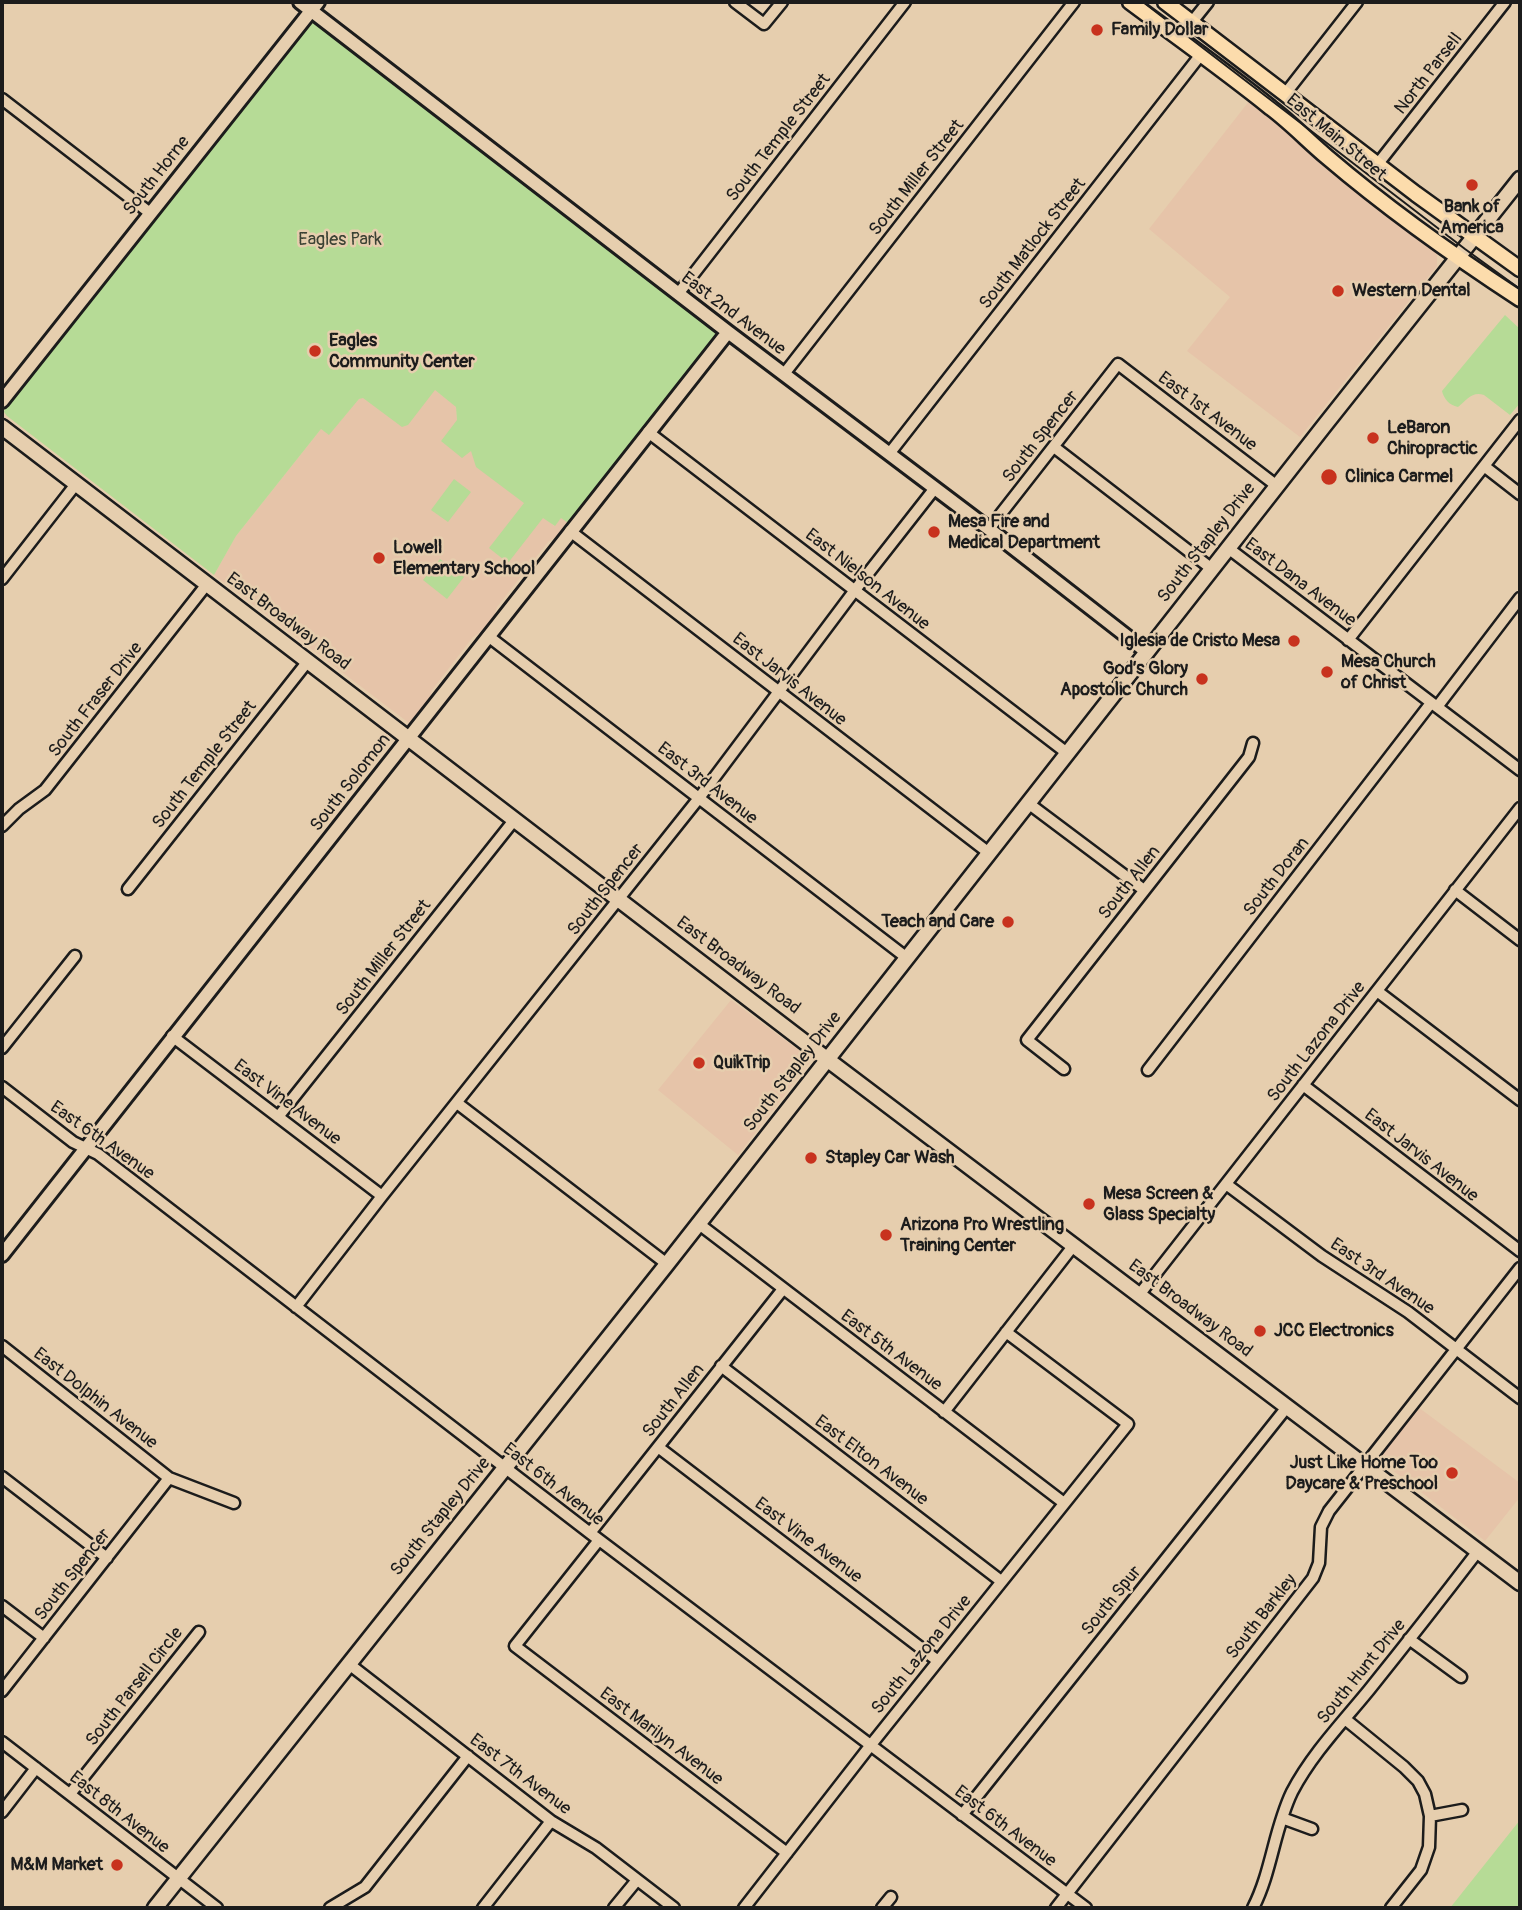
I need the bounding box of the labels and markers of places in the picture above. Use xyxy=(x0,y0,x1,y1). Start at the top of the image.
place label: Family Dollar xyxy=(1111,19,1209,41)
marker: Family Dollar xyxy=(1089,22,1105,38)
marker: Bank of America xyxy=(1464,177,1480,193)
place label: Bank of America xyxy=(1440,196,1504,238)
place label: Western Dental xyxy=(1352,280,1471,302)
marker: Western Dental xyxy=(1330,283,1346,299)
place label: Eagles Community Center xyxy=(329,330,475,372)
marker: Eagles Community Center xyxy=(307,343,323,359)
place label: LeBaron Chiropractic xyxy=(1387,417,1478,460)
marker: LeBaron Chiropractic xyxy=(1365,430,1381,446)
place label: Clinica Carmel xyxy=(1345,466,1453,488)
marker: Clinica Carmel xyxy=(1319,467,1339,487)
place label: Mesa Fire and Medical Department xyxy=(948,511,1100,554)
marker: Mesa Fire and Medical Department xyxy=(926,524,942,540)
place label: Lowell Elementary School xyxy=(393,537,535,580)
marker: Lowell Elementary School xyxy=(371,550,387,566)
place label: Iglesia de Cristo Mesa xyxy=(1120,630,1280,652)
marker: Iglesia de Cristo Mesa xyxy=(1286,633,1302,649)
place label: Mesa Church of Christ xyxy=(1341,651,1436,694)
place label: God’s Glory Apostolic Church xyxy=(1060,658,1188,700)
marker: Mesa Church of Christ xyxy=(1319,664,1335,680)
marker: God’s Glory Apostolic Church xyxy=(1194,671,1210,687)
place label: Teach and Care xyxy=(881,911,994,933)
marker: Teach and Care xyxy=(1000,914,1016,930)
place label: QuikTrip xyxy=(713,1052,771,1074)
marker: QuikTrip xyxy=(691,1055,707,1071)
place label: Stapley Car Wash xyxy=(825,1147,954,1169)
marker: Stapley Car Wash xyxy=(803,1150,819,1166)
place label: Mesa Screen & Glass Specialty xyxy=(1103,1183,1215,1226)
marker: Mesa Screen & Glass Specialty xyxy=(1081,1196,1097,1212)
place label: Arizona Pro Wrestling Training Center xyxy=(900,1214,1064,1256)
marker: Arizona Pro Wrestling Training Center xyxy=(878,1227,894,1243)
place label: JCC Electronics xyxy=(1274,1320,1394,1342)
marker: JCC Electronics xyxy=(1252,1323,1268,1339)
place label: Just Like Home Too Daycare & Preschool xyxy=(1285,1452,1438,1494)
marker: Just Like Home Too Daycare & Preschool xyxy=(1444,1465,1460,1481)
place label: M&M Market xyxy=(11,1854,103,1876)
marker: M&M Market xyxy=(109,1857,125,1873)

